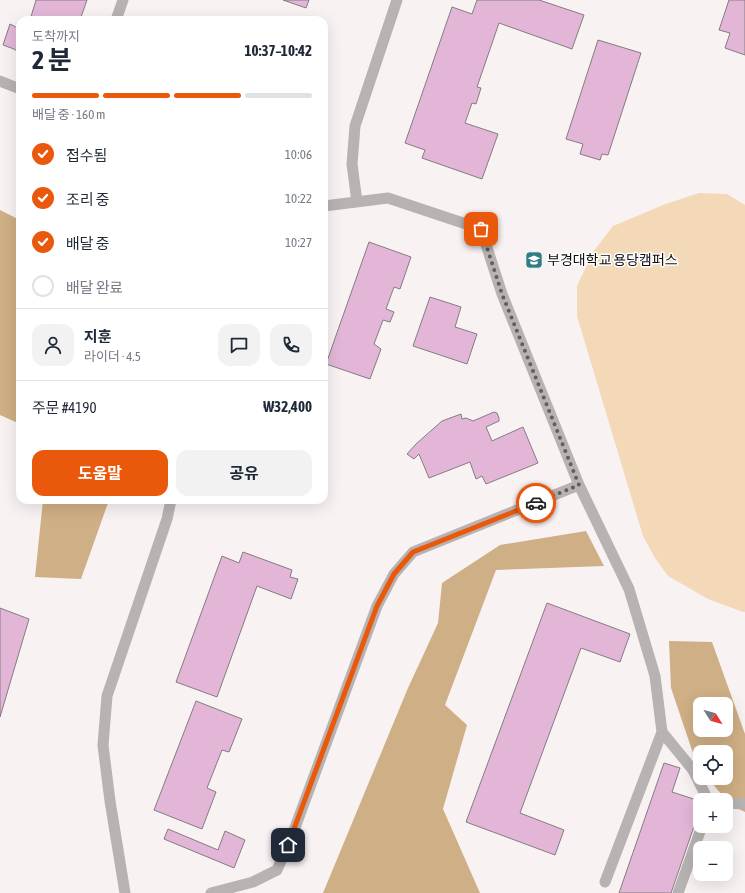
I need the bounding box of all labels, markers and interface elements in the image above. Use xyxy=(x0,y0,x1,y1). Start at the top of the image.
text: 도착까지 xyxy=(32,29,80,44)
text: 10:37–10:42 xyxy=(244,42,312,59)
text: 2 분 xyxy=(32,45,72,75)
text: 배달 중 · 160 m xyxy=(32,107,105,122)
icon: check xyxy=(32,143,54,165)
text: 접수됨 xyxy=(66,147,107,164)
text: 10:06 xyxy=(285,147,312,162)
icon: check xyxy=(32,187,54,209)
text: 조리 중 xyxy=(66,191,109,208)
text: 10:22 xyxy=(285,191,312,206)
pin xyxy=(464,212,498,246)
icon: bag xyxy=(470,218,492,240)
icon: check xyxy=(32,231,54,253)
text: 배달 중 xyxy=(66,235,109,252)
text: 10:27 xyxy=(285,235,312,250)
school or university icon: 부경대학교 용당캠퍼스 xyxy=(524,250,544,270)
place label: 부경대학교 용당캠퍼스 xyxy=(547,252,678,268)
text: 배달 완료 xyxy=(66,279,123,296)
button: person xyxy=(32,324,74,366)
button: chat xyxy=(218,324,260,366)
button: phone xyxy=(270,324,312,366)
text: 지훈 xyxy=(84,328,112,345)
text: 라이더 · 4.5 xyxy=(84,349,141,364)
text: ₩32,400 xyxy=(263,398,312,415)
text: 주문 #4190 xyxy=(32,399,96,416)
button: 도움말 xyxy=(32,450,168,496)
button: 공유 xyxy=(176,450,312,496)
courier xyxy=(516,483,556,523)
icon: car xyxy=(525,492,547,514)
north arrow xyxy=(693,697,733,737)
map controls xyxy=(693,697,733,881)
button: locate xyxy=(693,745,733,785)
button: + xyxy=(693,793,733,833)
pin xyxy=(271,828,305,862)
icon: home xyxy=(277,834,299,856)
button: − xyxy=(693,841,733,881)

